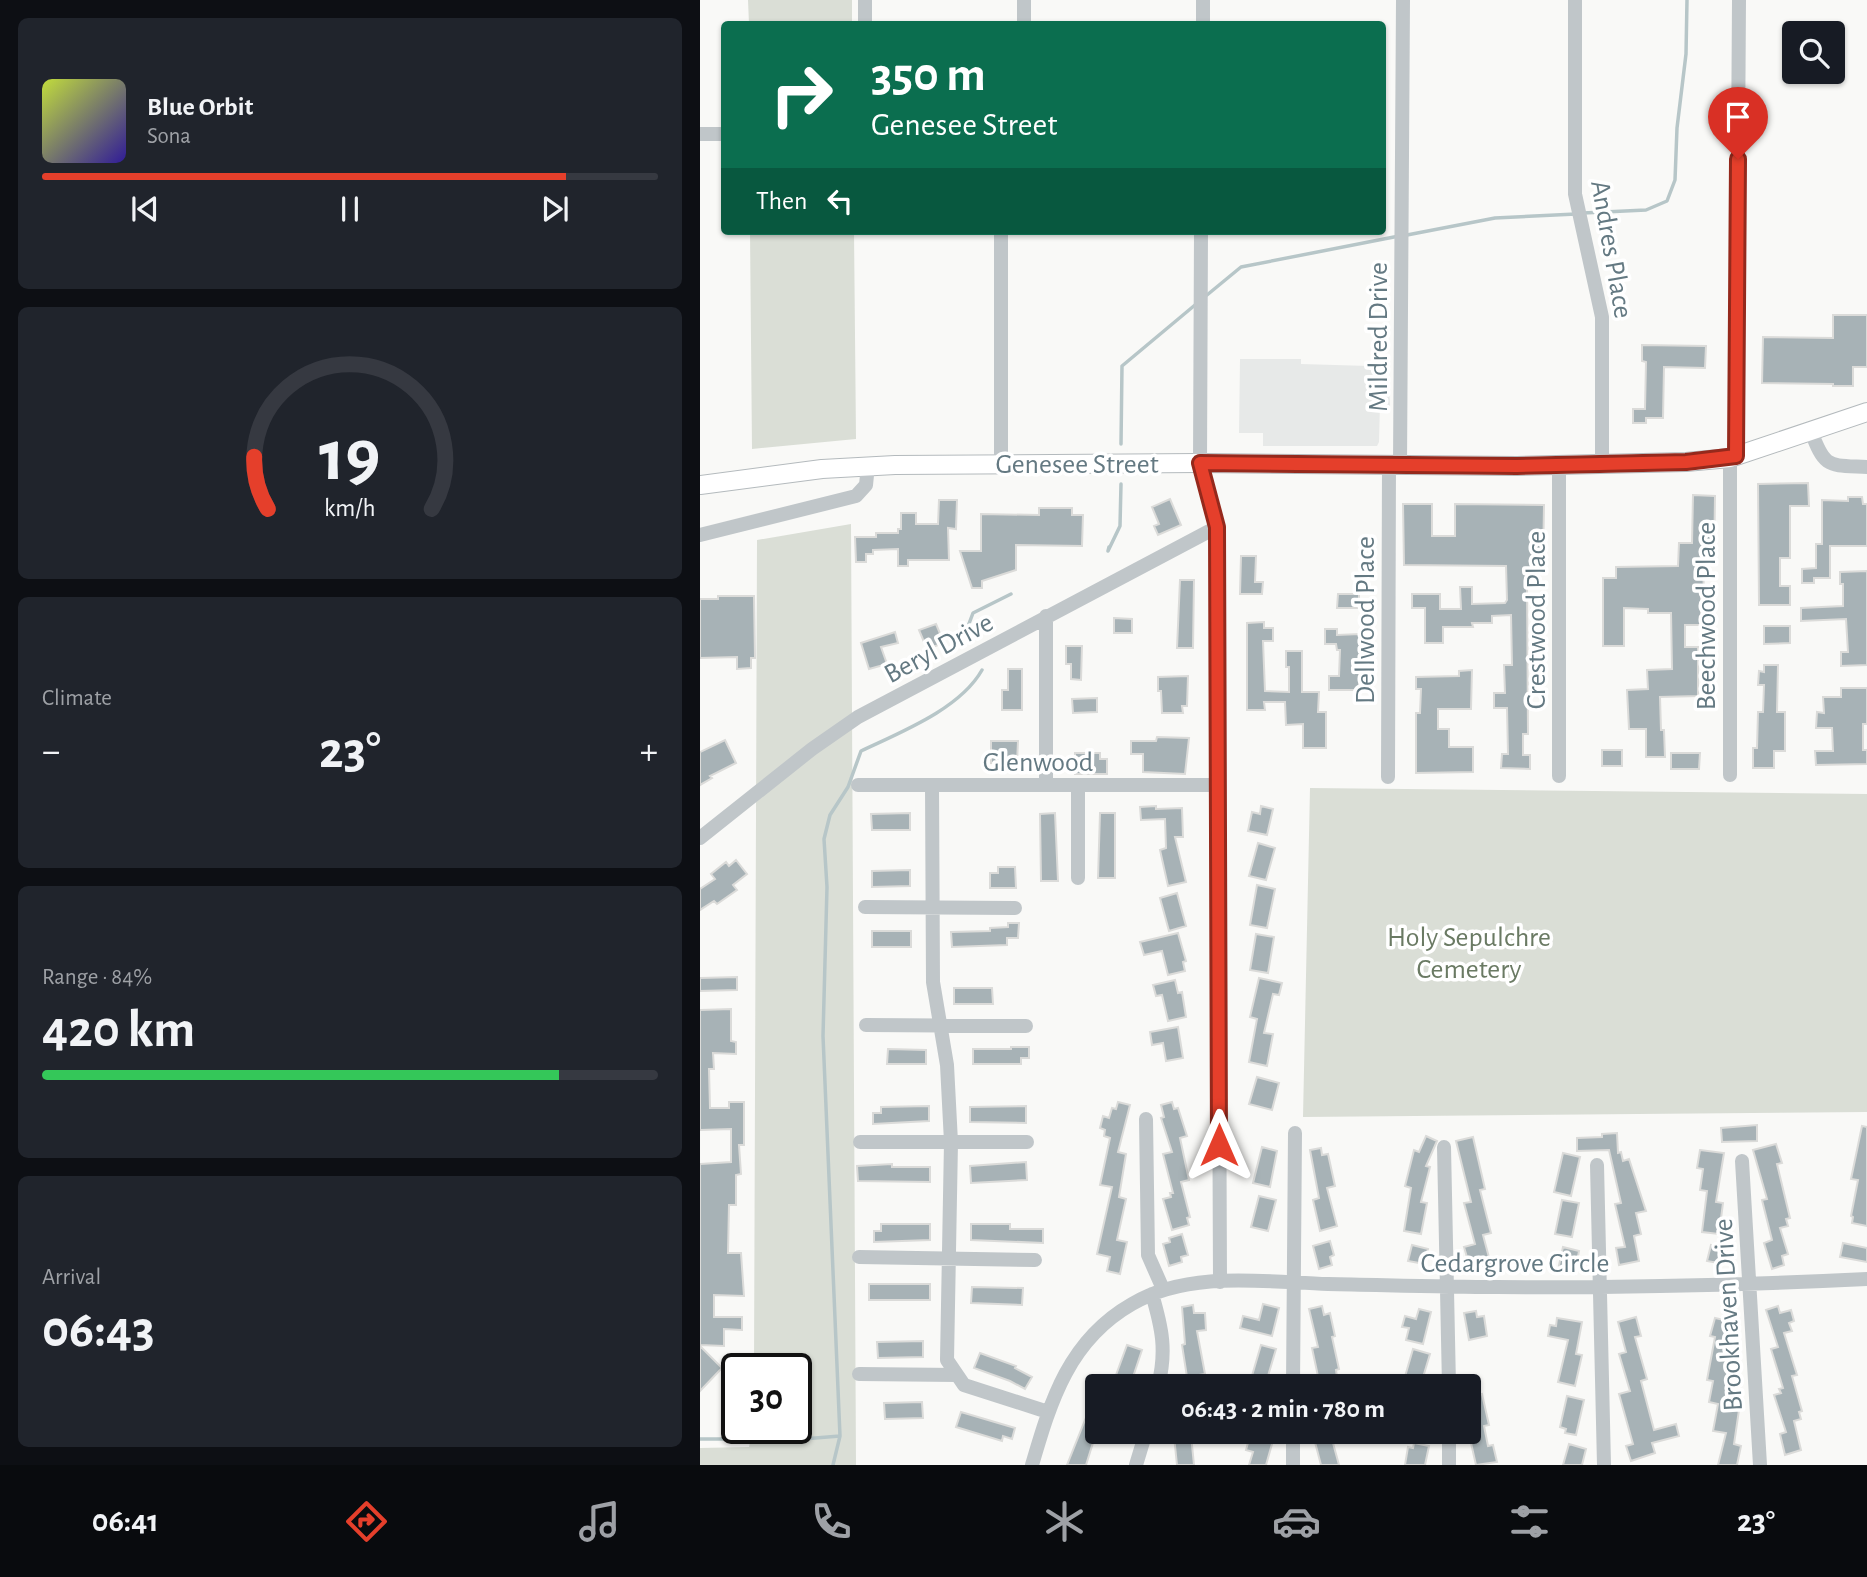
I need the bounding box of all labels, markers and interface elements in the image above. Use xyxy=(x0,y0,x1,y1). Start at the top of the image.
map controls xyxy=(1782,21,1845,84)
button: search xyxy=(1782,21,1845,84)
icon: right xyxy=(756,49,847,140)
text: 350 m xyxy=(871,51,986,100)
pin xyxy=(1708,87,1768,159)
text: Blue Orbit xyxy=(147,94,253,120)
icon: arrive xyxy=(1719,98,1757,136)
text: Genesee Street xyxy=(871,109,1058,141)
text: Sona xyxy=(147,125,191,148)
street label: Andres Place xyxy=(1585,178,1637,321)
icon: left xyxy=(821,182,859,220)
text: Then xyxy=(756,188,807,214)
icon: previous xyxy=(126,190,164,228)
icon: pause xyxy=(331,190,369,228)
icon: next xyxy=(536,190,574,228)
street label: Mildred Drive xyxy=(1365,262,1393,412)
text: 19 xyxy=(319,422,381,495)
street label: Genesee Street xyxy=(995,451,1159,479)
text: km/h xyxy=(324,496,376,521)
street label: Beechwood Place xyxy=(1693,522,1721,710)
street label: Crestwood Place xyxy=(1523,531,1551,709)
street label: Dellwood Place xyxy=(1352,536,1380,704)
street label: Beryl Drive xyxy=(880,609,998,689)
text: Climate xyxy=(42,687,112,710)
text: 23° xyxy=(319,725,381,777)
text: − xyxy=(42,733,60,771)
text: + xyxy=(640,733,658,771)
street label: Glenwood xyxy=(983,749,1093,777)
park label: Holy Sepulchre Cemetery xyxy=(1387,924,1551,984)
text: Range · 84% xyxy=(42,966,152,989)
text: 420 km xyxy=(42,1004,195,1056)
position arrow xyxy=(1182,1108,1256,1182)
street label: Brookhaven Drive xyxy=(1710,1218,1748,1412)
street label: Cedargrove Circle xyxy=(1420,1250,1610,1278)
text: Arrival xyxy=(42,1266,101,1289)
text: 06:43 xyxy=(42,1304,155,1356)
speed limit sign: 30 xyxy=(721,1353,812,1444)
text: 06:43 · 2 min · 780 m xyxy=(1181,1396,1385,1422)
icon: directions xyxy=(342,1497,391,1546)
icon: music xyxy=(575,1497,624,1546)
icon: phone xyxy=(807,1497,856,1546)
icon: climate xyxy=(1040,1497,1089,1546)
icon: car xyxy=(1272,1497,1321,1546)
icon: filters xyxy=(1505,1497,1554,1546)
text: 06:41 xyxy=(92,1505,159,1537)
text: 23° xyxy=(1737,1505,1775,1537)

